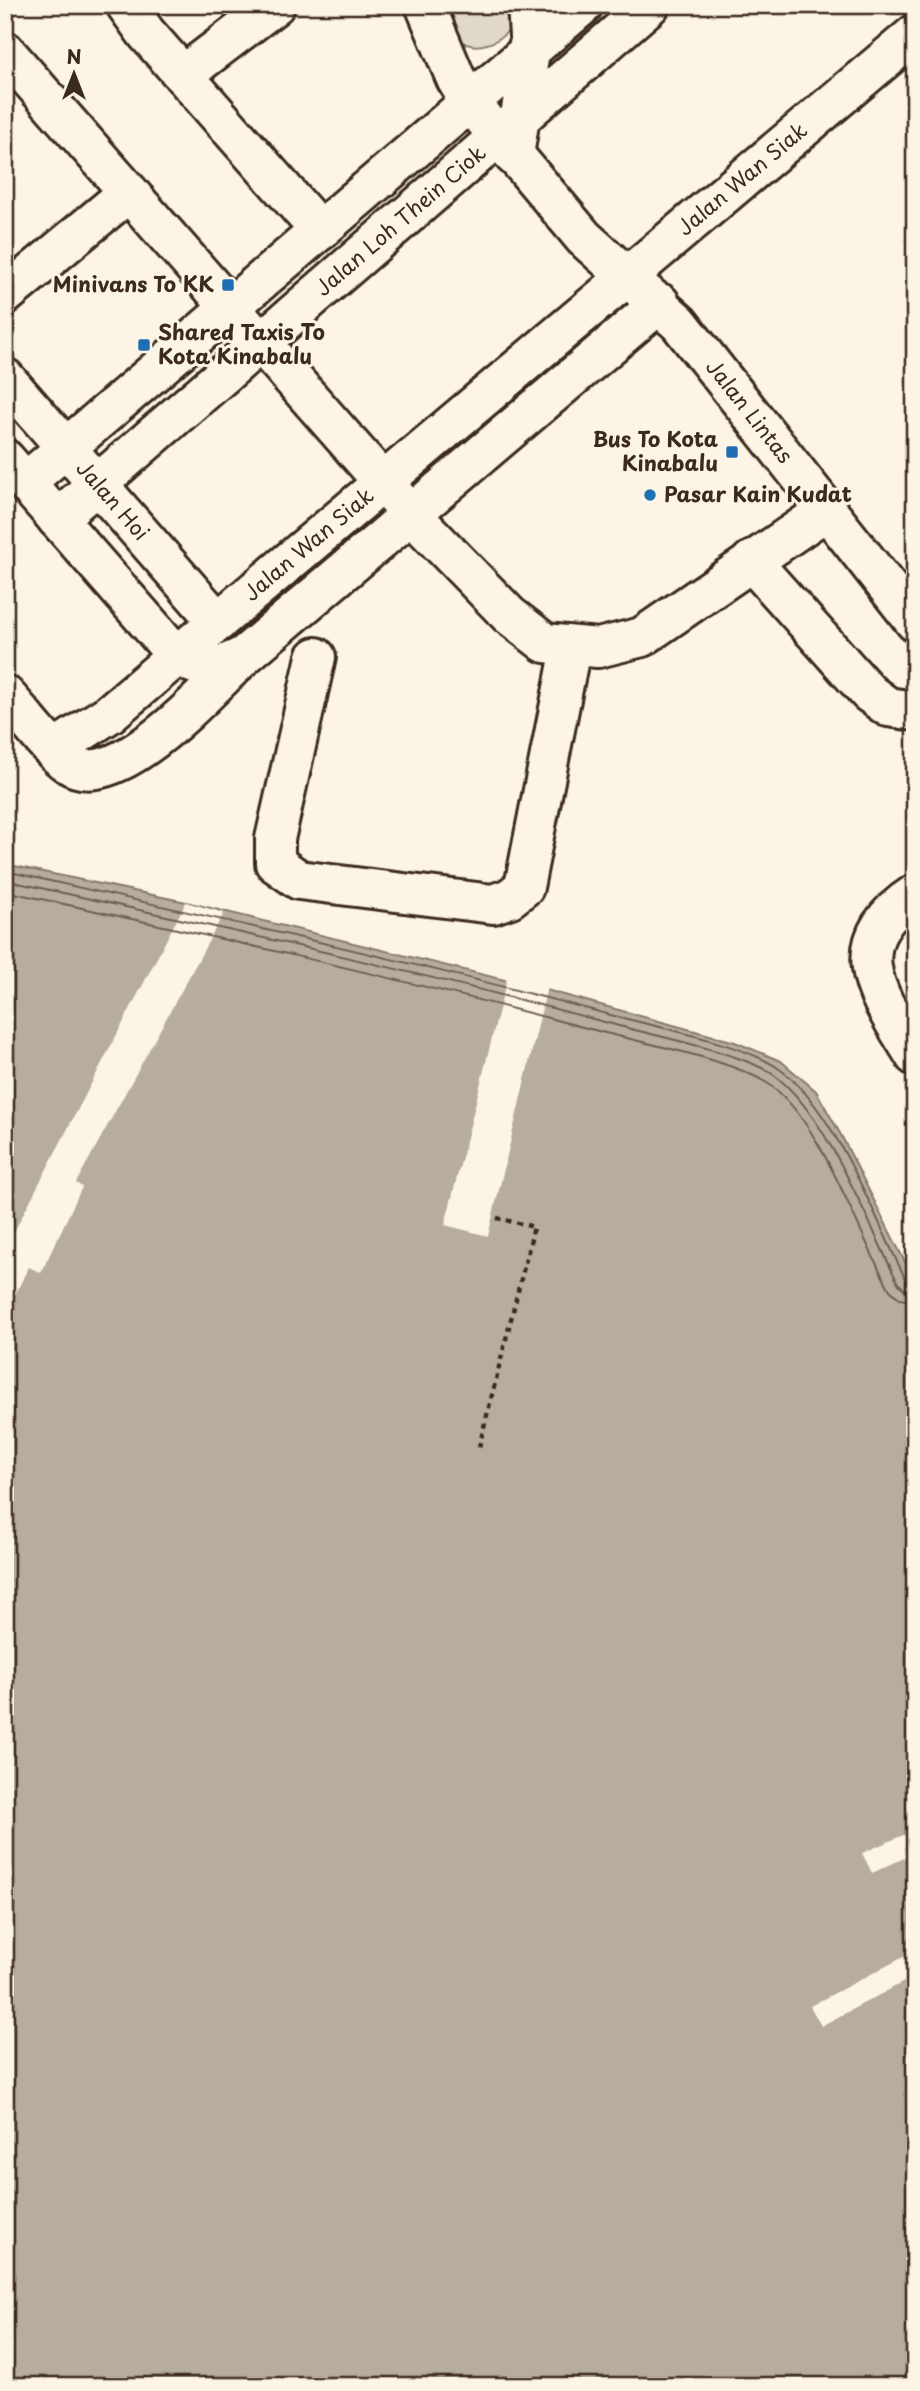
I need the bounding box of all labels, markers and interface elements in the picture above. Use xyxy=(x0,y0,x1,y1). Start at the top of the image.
north arrow xyxy=(38,38,108,108)
text: N xyxy=(66,42,82,70)
street label: Jalan Wan Siak xyxy=(669,113,813,242)
street label: Jalan Loh Thein Ciok xyxy=(307,136,492,303)
place label: Minivans To KK xyxy=(53,267,214,299)
marker: Minivans To KK xyxy=(220,277,236,293)
place label: Shared Taxis To Kota Kinabalu xyxy=(158,315,325,371)
marker: Shared Taxis To Kota Kinabalu xyxy=(136,337,152,353)
street label: Jalan Lintas xyxy=(699,352,802,469)
place label: Bus To Kota Kinabalu xyxy=(592,422,718,478)
marker: Bus To Kota Kinabalu xyxy=(724,444,740,460)
street label: Jalan Hoi xyxy=(70,452,158,547)
place label: Pasar Kain Kudat xyxy=(664,477,852,509)
street label: Jalan Wan Siak xyxy=(236,479,380,607)
marker: Pasar Kain Kudat xyxy=(642,487,658,503)

